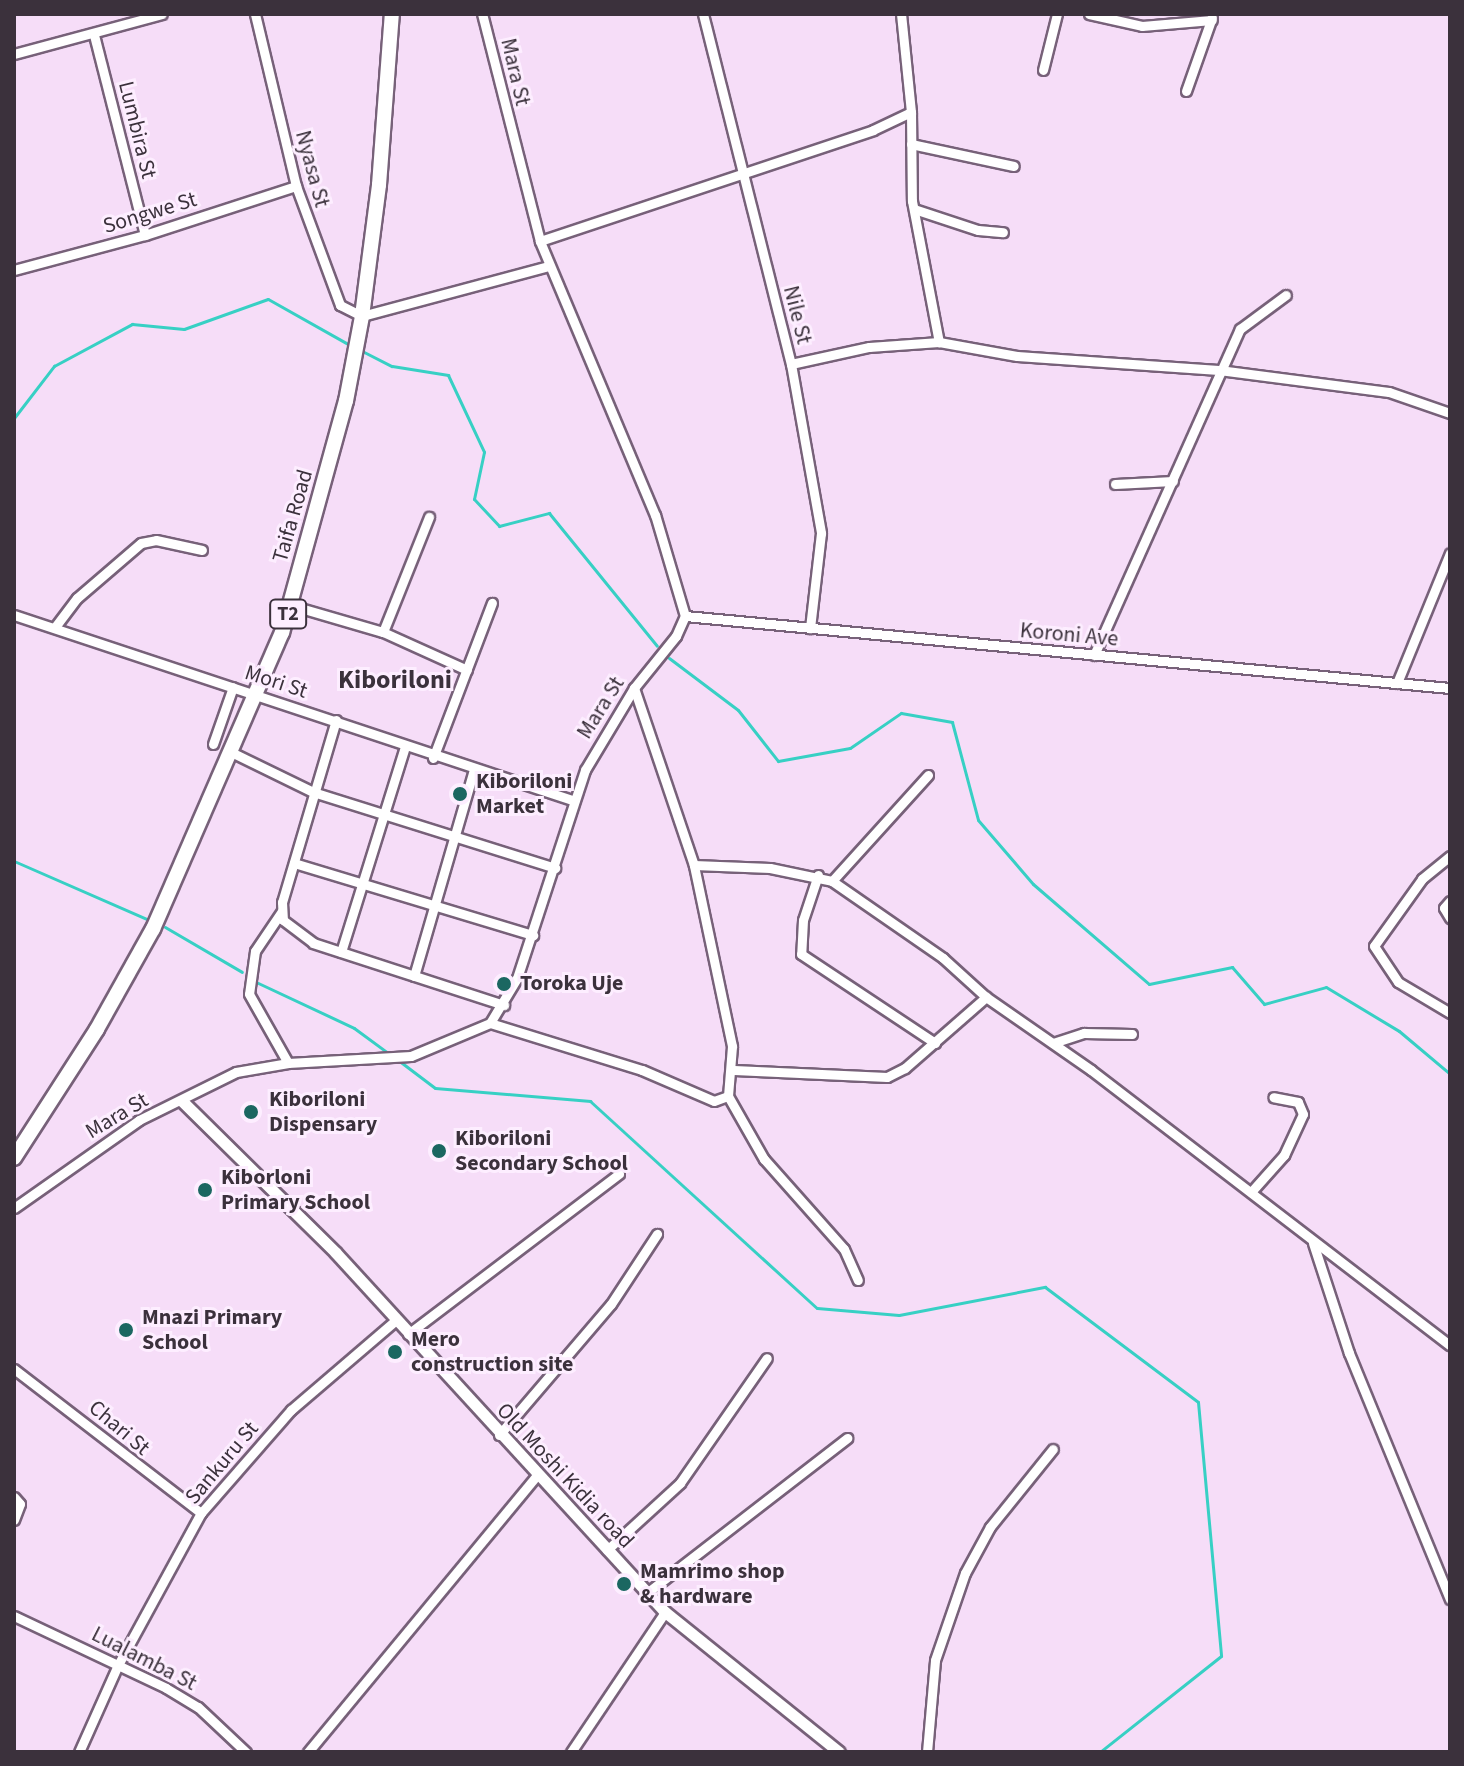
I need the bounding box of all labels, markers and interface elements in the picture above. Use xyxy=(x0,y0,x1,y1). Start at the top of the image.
street label: Mara St xyxy=(494,36,536,108)
street label: Lumbira St xyxy=(112,79,162,181)
street label: Nyasa St xyxy=(289,128,335,210)
street label: Songwe St xyxy=(100,186,200,240)
street label: Nile St xyxy=(777,283,817,347)
street label: Taifa Road xyxy=(267,467,319,565)
road number: T2 xyxy=(268,598,308,630)
street label: Koroni Ave xyxy=(1019,618,1119,652)
street label: Mori St xyxy=(241,660,311,704)
district label: Kiboriloni xyxy=(338,664,452,696)
street label: Mara St xyxy=(572,672,630,744)
place label: Kiboriloni Market xyxy=(476,768,572,820)
marker: Kiboriloni Market xyxy=(451,785,469,803)
place label: Toroka Uje xyxy=(520,971,623,997)
marker: Toroka Uje xyxy=(495,975,513,993)
place label: Kiboriloni Dispensary xyxy=(269,1086,377,1138)
street label: Mara St xyxy=(81,1087,153,1145)
marker: Kiboriloni Dispensary xyxy=(240,1101,262,1123)
place label: Kiboriloni Secondary School xyxy=(455,1125,628,1176)
marker: Kiboriloni Secondary School xyxy=(430,1142,448,1160)
place label: Kiborloni Primary School xyxy=(221,1164,370,1216)
marker: Kiborloni Primary School xyxy=(196,1181,214,1199)
place label: Mnazi Primary School xyxy=(142,1304,282,1356)
marker: Mnazi Primary School xyxy=(117,1321,135,1339)
place label: Mero construction site xyxy=(411,1326,573,1378)
marker: Mero construction site xyxy=(386,1343,404,1361)
street label: Chari St xyxy=(83,1395,155,1461)
street label: Old Moshi Kidia road xyxy=(491,1398,639,1554)
street label: Sankuru St xyxy=(180,1416,264,1510)
place label: Mamrimo shop & hardware xyxy=(640,1558,785,1610)
marker: Mamrimo shop & hardware xyxy=(615,1575,633,1593)
street label: Lualamba St xyxy=(87,1621,201,1697)

